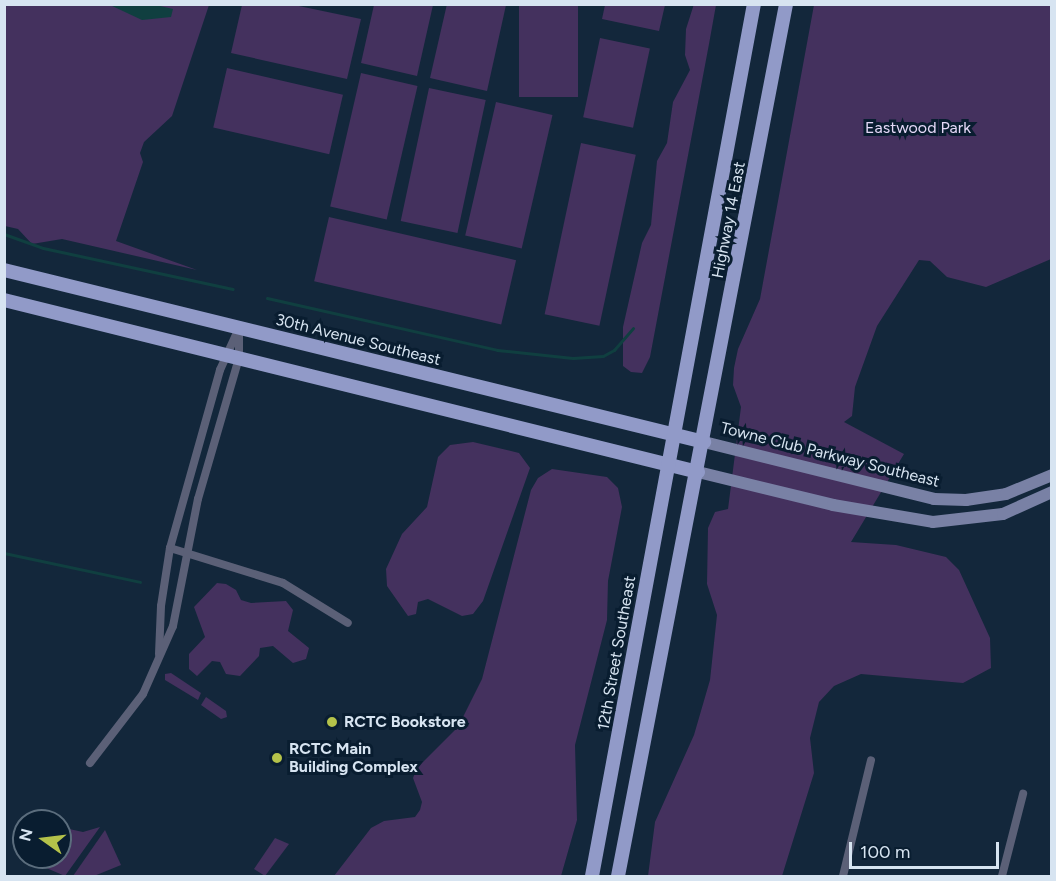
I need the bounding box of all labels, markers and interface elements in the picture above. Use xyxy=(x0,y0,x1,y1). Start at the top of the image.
park label: Eastwood Park xyxy=(865,118,971,138)
street label: Highway 14 East xyxy=(708,160,750,280)
street label: 30th Avenue Southeast xyxy=(274,310,442,370)
street label: Towne Club Parkway Southeast xyxy=(719,418,941,492)
street label: 12th Street Southeast xyxy=(594,574,640,732)
place label: RCTC Bookstore xyxy=(344,712,466,732)
marker: RCTC Bookstore xyxy=(325,715,339,729)
place label: RCTC Main Building Complex xyxy=(289,739,418,777)
marker: RCTC Main Building Complex xyxy=(270,751,284,765)
north arrow xyxy=(12,809,72,869)
text: N xyxy=(15,827,37,843)
scale bar xyxy=(852,830,1002,868)
text: 100 m xyxy=(860,841,910,863)

